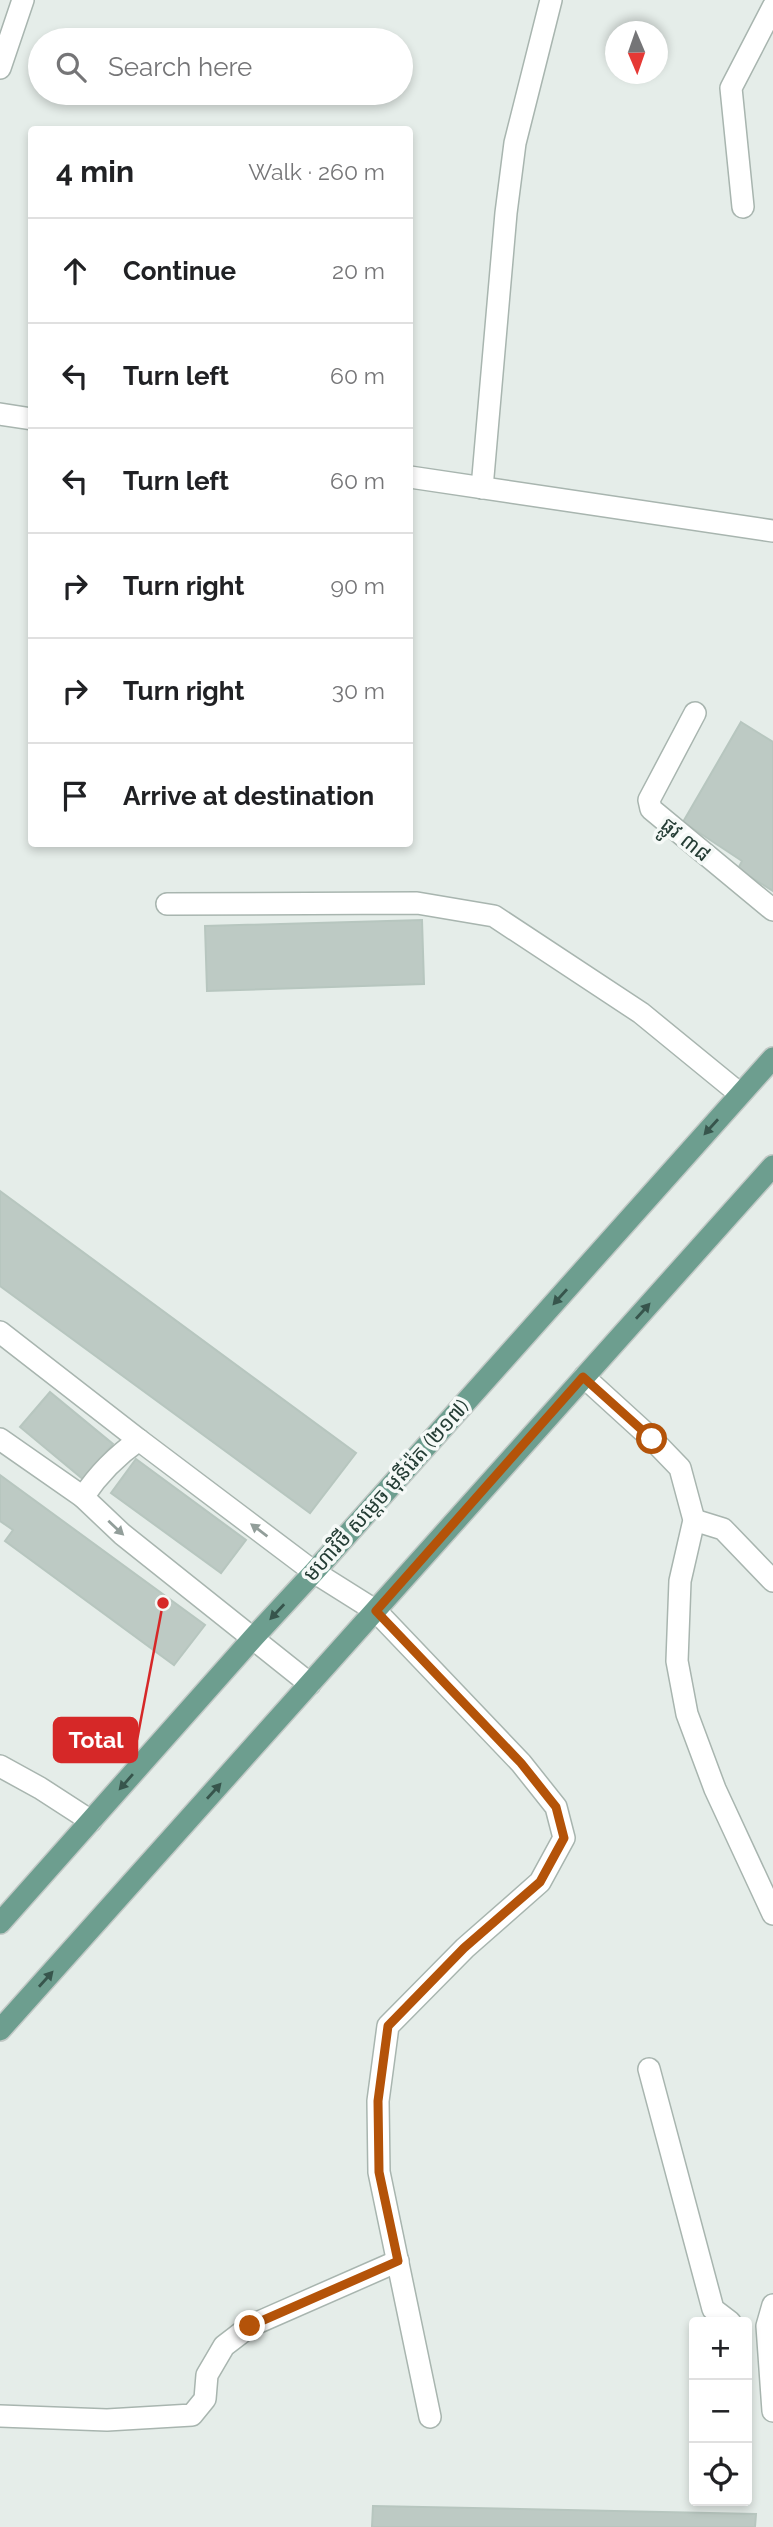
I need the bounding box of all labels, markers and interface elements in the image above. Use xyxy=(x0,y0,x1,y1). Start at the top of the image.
north arrow xyxy=(605,21,668,84)
search box xyxy=(28,28,413,105)
icon: search xyxy=(52,48,90,86)
text: Search here xyxy=(108,52,252,82)
text: 4 min xyxy=(56,154,134,189)
text: Walk · 260 m xyxy=(248,158,385,185)
icon: ahead xyxy=(56,252,94,290)
text: Continue xyxy=(123,256,236,286)
text: 20 m xyxy=(332,257,385,284)
icon: left xyxy=(56,357,94,395)
text: Turn left xyxy=(123,361,229,391)
text: 60 m xyxy=(330,362,385,389)
icon: left xyxy=(56,462,94,500)
text: Turn left xyxy=(123,466,229,496)
text: 60 m xyxy=(330,467,385,494)
icon: right xyxy=(56,567,94,605)
text: Turn right xyxy=(123,571,244,601)
text: 90 m xyxy=(330,572,385,599)
icon: right xyxy=(56,672,94,710)
text: Turn right xyxy=(123,676,244,706)
text: 30 m xyxy=(332,677,385,704)
icon: arrive xyxy=(56,777,94,815)
text: Arrive at destination xyxy=(123,781,374,811)
street label: ផ្លូវ ៣៨ xyxy=(651,811,716,872)
one-way arrow xyxy=(703,1118,719,1136)
one-way arrow xyxy=(553,1288,568,1305)
one-way arrow xyxy=(635,1302,651,1320)
street label: មហាវិថី សម្តេច មុនីរ៉េត (២១៧) xyxy=(298,1394,475,1587)
route start xyxy=(636,1423,667,1454)
one-way arrow xyxy=(107,1520,124,1536)
one-way arrow xyxy=(250,1524,268,1538)
one-way arrow xyxy=(269,1603,285,1620)
callout: Total xyxy=(54,1718,137,1762)
text: Total xyxy=(68,1726,124,1753)
one-way arrow xyxy=(118,1773,134,1791)
one-way arrow xyxy=(205,1783,221,1800)
one-way arrow xyxy=(37,1971,53,1988)
route end xyxy=(234,2310,265,2341)
map controls xyxy=(689,2317,752,2506)
button: + xyxy=(689,2317,752,2380)
button: − xyxy=(689,2380,752,2443)
button: locate xyxy=(689,2443,752,2506)

